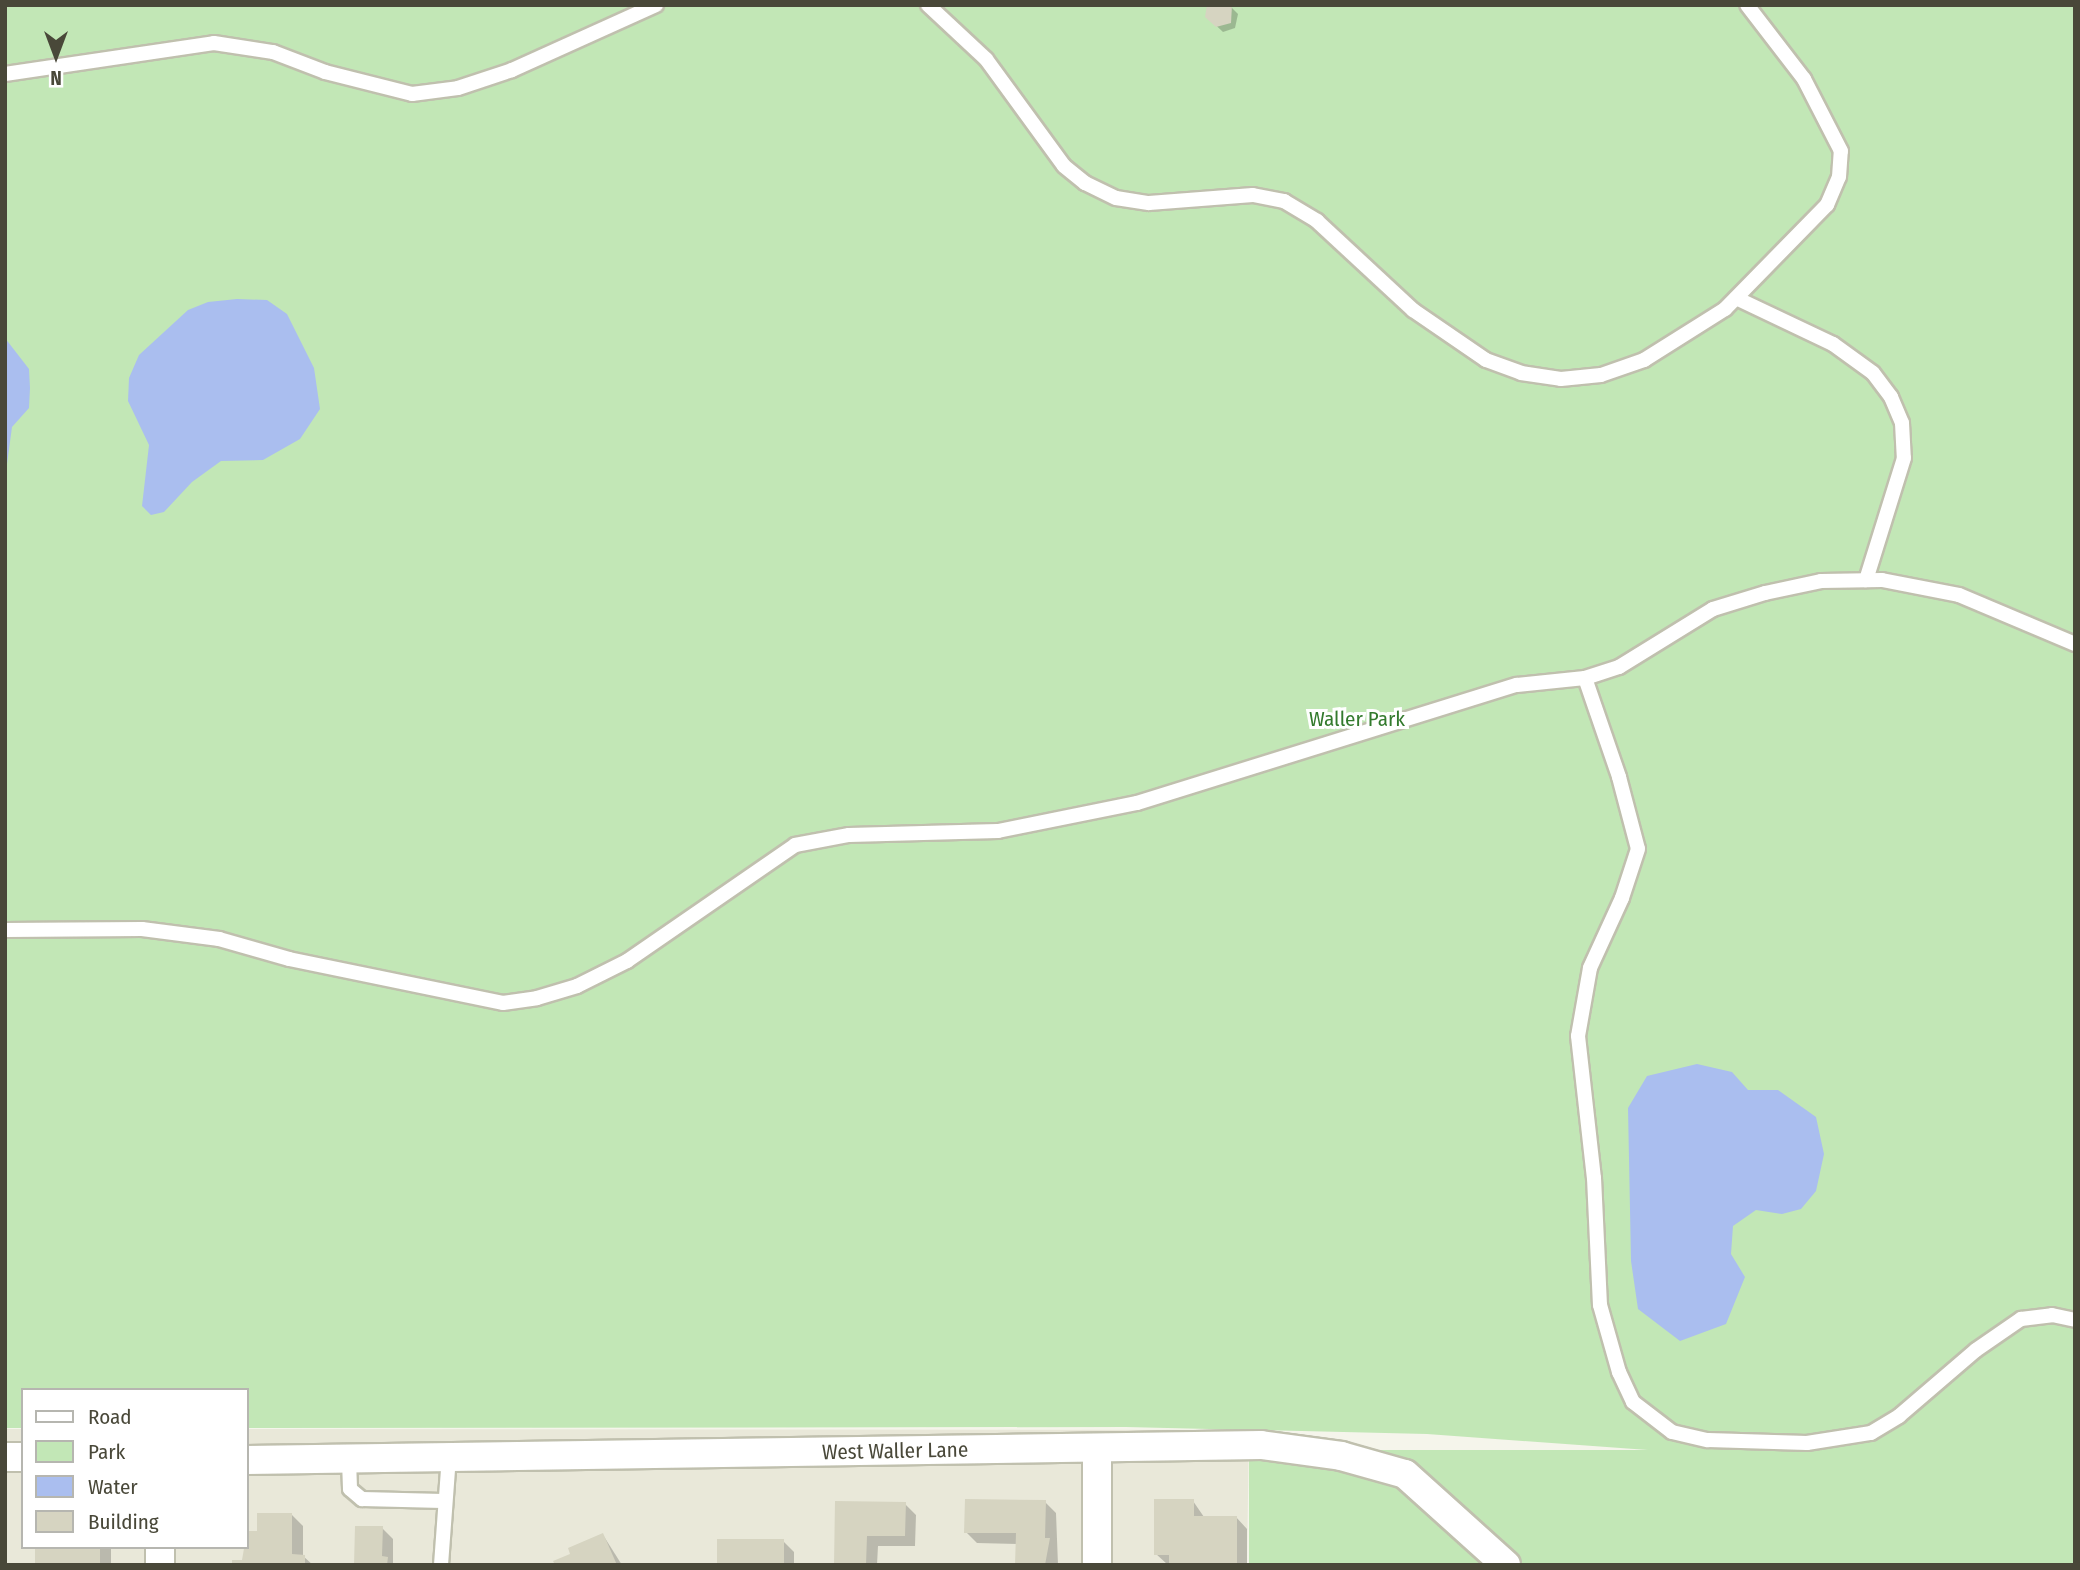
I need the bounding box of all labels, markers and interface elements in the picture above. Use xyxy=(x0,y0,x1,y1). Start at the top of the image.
north arrow xyxy=(21,21,91,91)
text: N xyxy=(50,66,62,89)
park label: Waller Park xyxy=(1309,706,1405,732)
legend xyxy=(21,1388,248,1549)
text: Road xyxy=(88,1404,132,1430)
street label: West Waller Lane xyxy=(822,1437,968,1465)
text: Park xyxy=(88,1439,125,1465)
text: Water xyxy=(88,1474,138,1500)
text: Building xyxy=(88,1509,159,1535)

